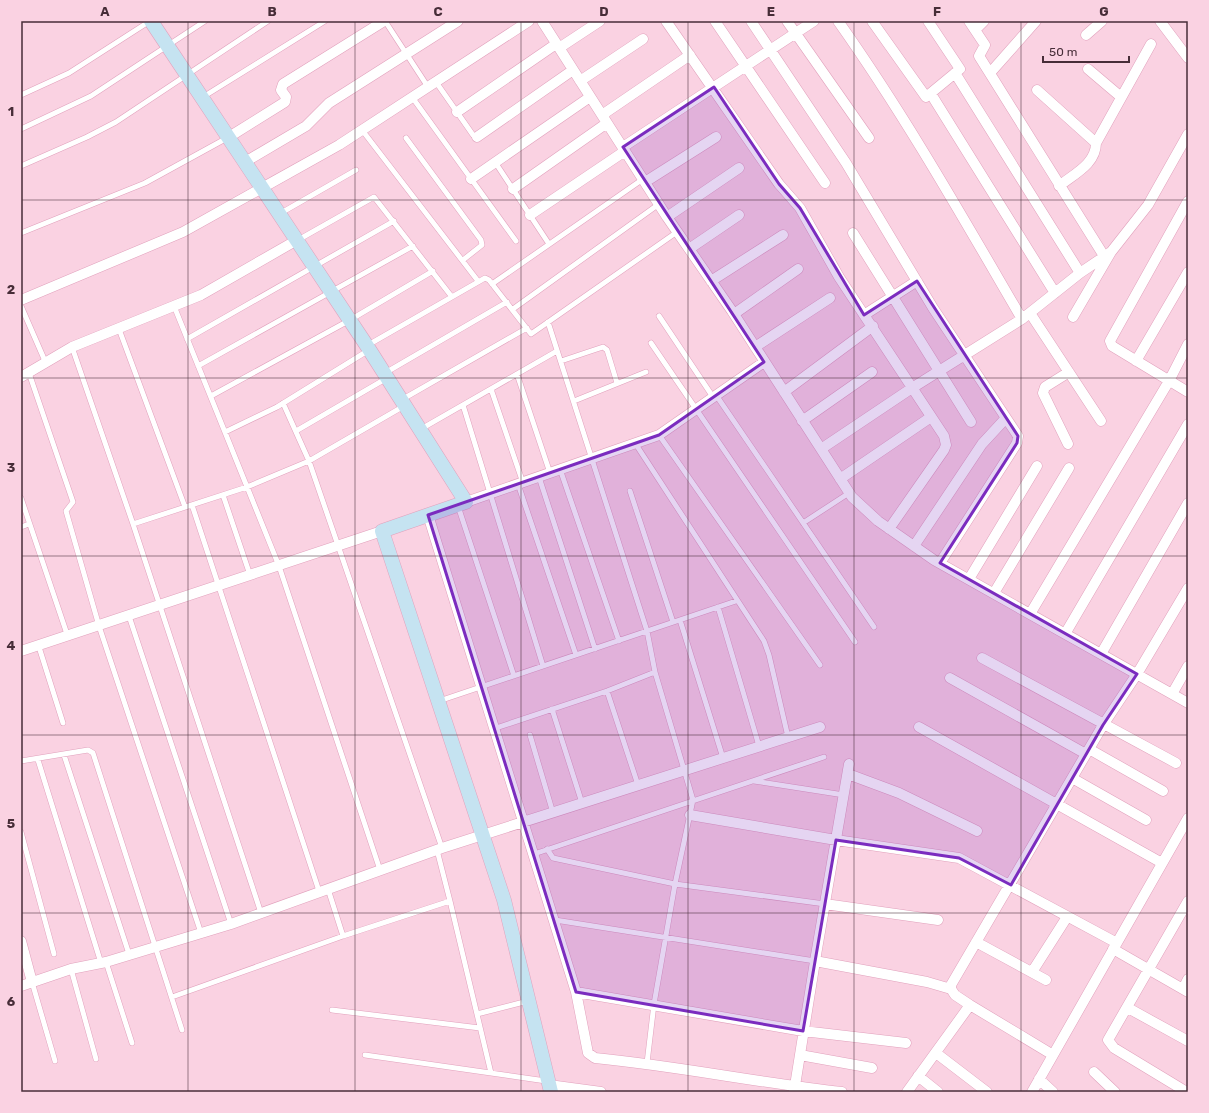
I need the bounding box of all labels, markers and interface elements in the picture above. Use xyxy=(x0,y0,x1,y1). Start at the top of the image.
text: A xyxy=(100,4,110,19)
text: B xyxy=(267,4,277,19)
text: C xyxy=(433,4,443,19)
text: D xyxy=(599,4,609,19)
text: E xyxy=(767,4,775,19)
text: F xyxy=(933,4,941,19)
text: G xyxy=(1099,4,1109,19)
scale bar xyxy=(1043,38,1129,64)
text: 50 m xyxy=(1049,45,1077,59)
text: 1 xyxy=(8,104,14,119)
text: 2 xyxy=(7,282,15,297)
text: 3 xyxy=(7,460,16,475)
text: 4 xyxy=(7,638,16,653)
text: 5 xyxy=(7,816,15,831)
text: 6 xyxy=(7,994,16,1009)

